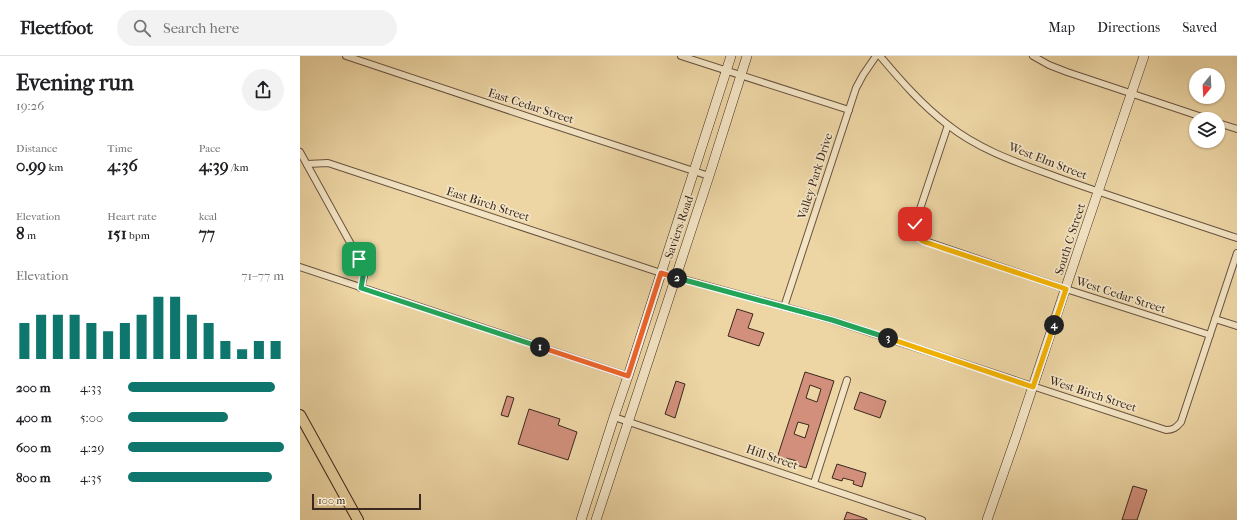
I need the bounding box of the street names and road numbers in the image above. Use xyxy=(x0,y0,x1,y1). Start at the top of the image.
street label: East Cedar Street xyxy=(486,85,576,127)
street label: Valley Park Drive xyxy=(794,131,836,222)
street label: West Elm Street xyxy=(1006,139,1090,183)
street label: East Birch Street xyxy=(445,184,532,224)
street label: Saviers Road xyxy=(662,193,696,260)
street label: South C Street xyxy=(1052,201,1088,277)
street label: West Cedar Street xyxy=(1073,274,1168,316)
street label: West Birch Street xyxy=(1047,373,1139,415)
street label: Hill Street xyxy=(744,442,800,473)

